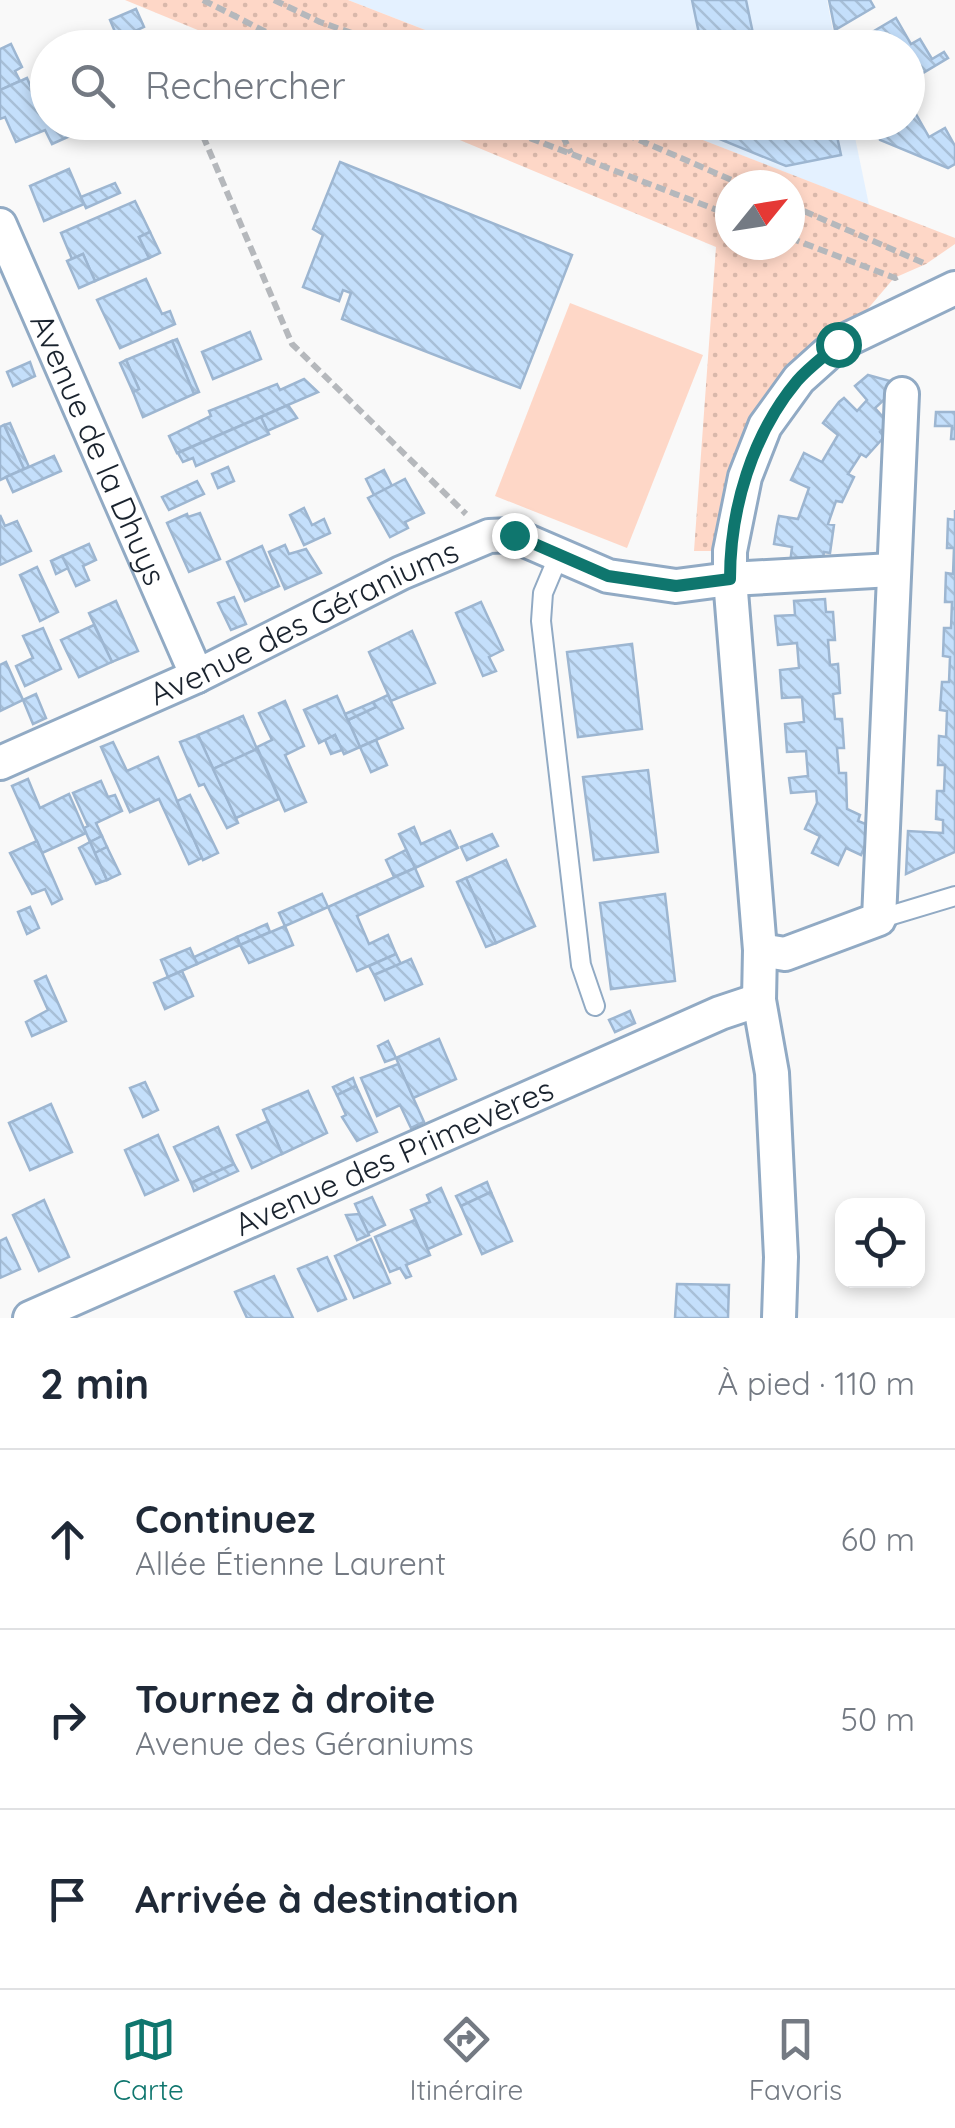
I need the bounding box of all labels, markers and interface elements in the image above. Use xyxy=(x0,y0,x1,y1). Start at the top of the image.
search box xyxy=(30,30,925,140)
icon: search xyxy=(65,58,120,113)
text: Rechercher xyxy=(145,61,346,109)
north arrow xyxy=(715,170,805,260)
street label: Avenue de la Dhuys xyxy=(22,307,176,591)
route start xyxy=(816,322,862,368)
route end xyxy=(492,513,538,559)
street label: Avenue des Géraniums xyxy=(143,530,464,714)
street label: Avenue des Primevères xyxy=(228,1068,559,1244)
map controls xyxy=(835,1198,925,1288)
button: locate xyxy=(835,1198,925,1288)
text: 2 min xyxy=(40,1357,149,1410)
text: À pied · 110 m xyxy=(717,1363,915,1403)
text: Continuez xyxy=(135,1495,315,1543)
icon: ahead xyxy=(40,1512,95,1567)
text: 60 m xyxy=(841,1519,915,1559)
text: Allée Étienne Laurent xyxy=(135,1543,446,1583)
text: Tournez à droite xyxy=(135,1675,435,1723)
icon: right xyxy=(40,1692,95,1747)
text: 50 m xyxy=(841,1699,915,1739)
text: Avenue des Géraniums xyxy=(135,1723,474,1763)
icon: arrive xyxy=(40,1872,95,1927)
text: Arrivée à destination xyxy=(135,1875,519,1923)
tab: Carte xyxy=(113,2012,184,2107)
tab: Itinéraire xyxy=(409,2012,523,2107)
tab: Favoris xyxy=(749,2012,842,2107)

